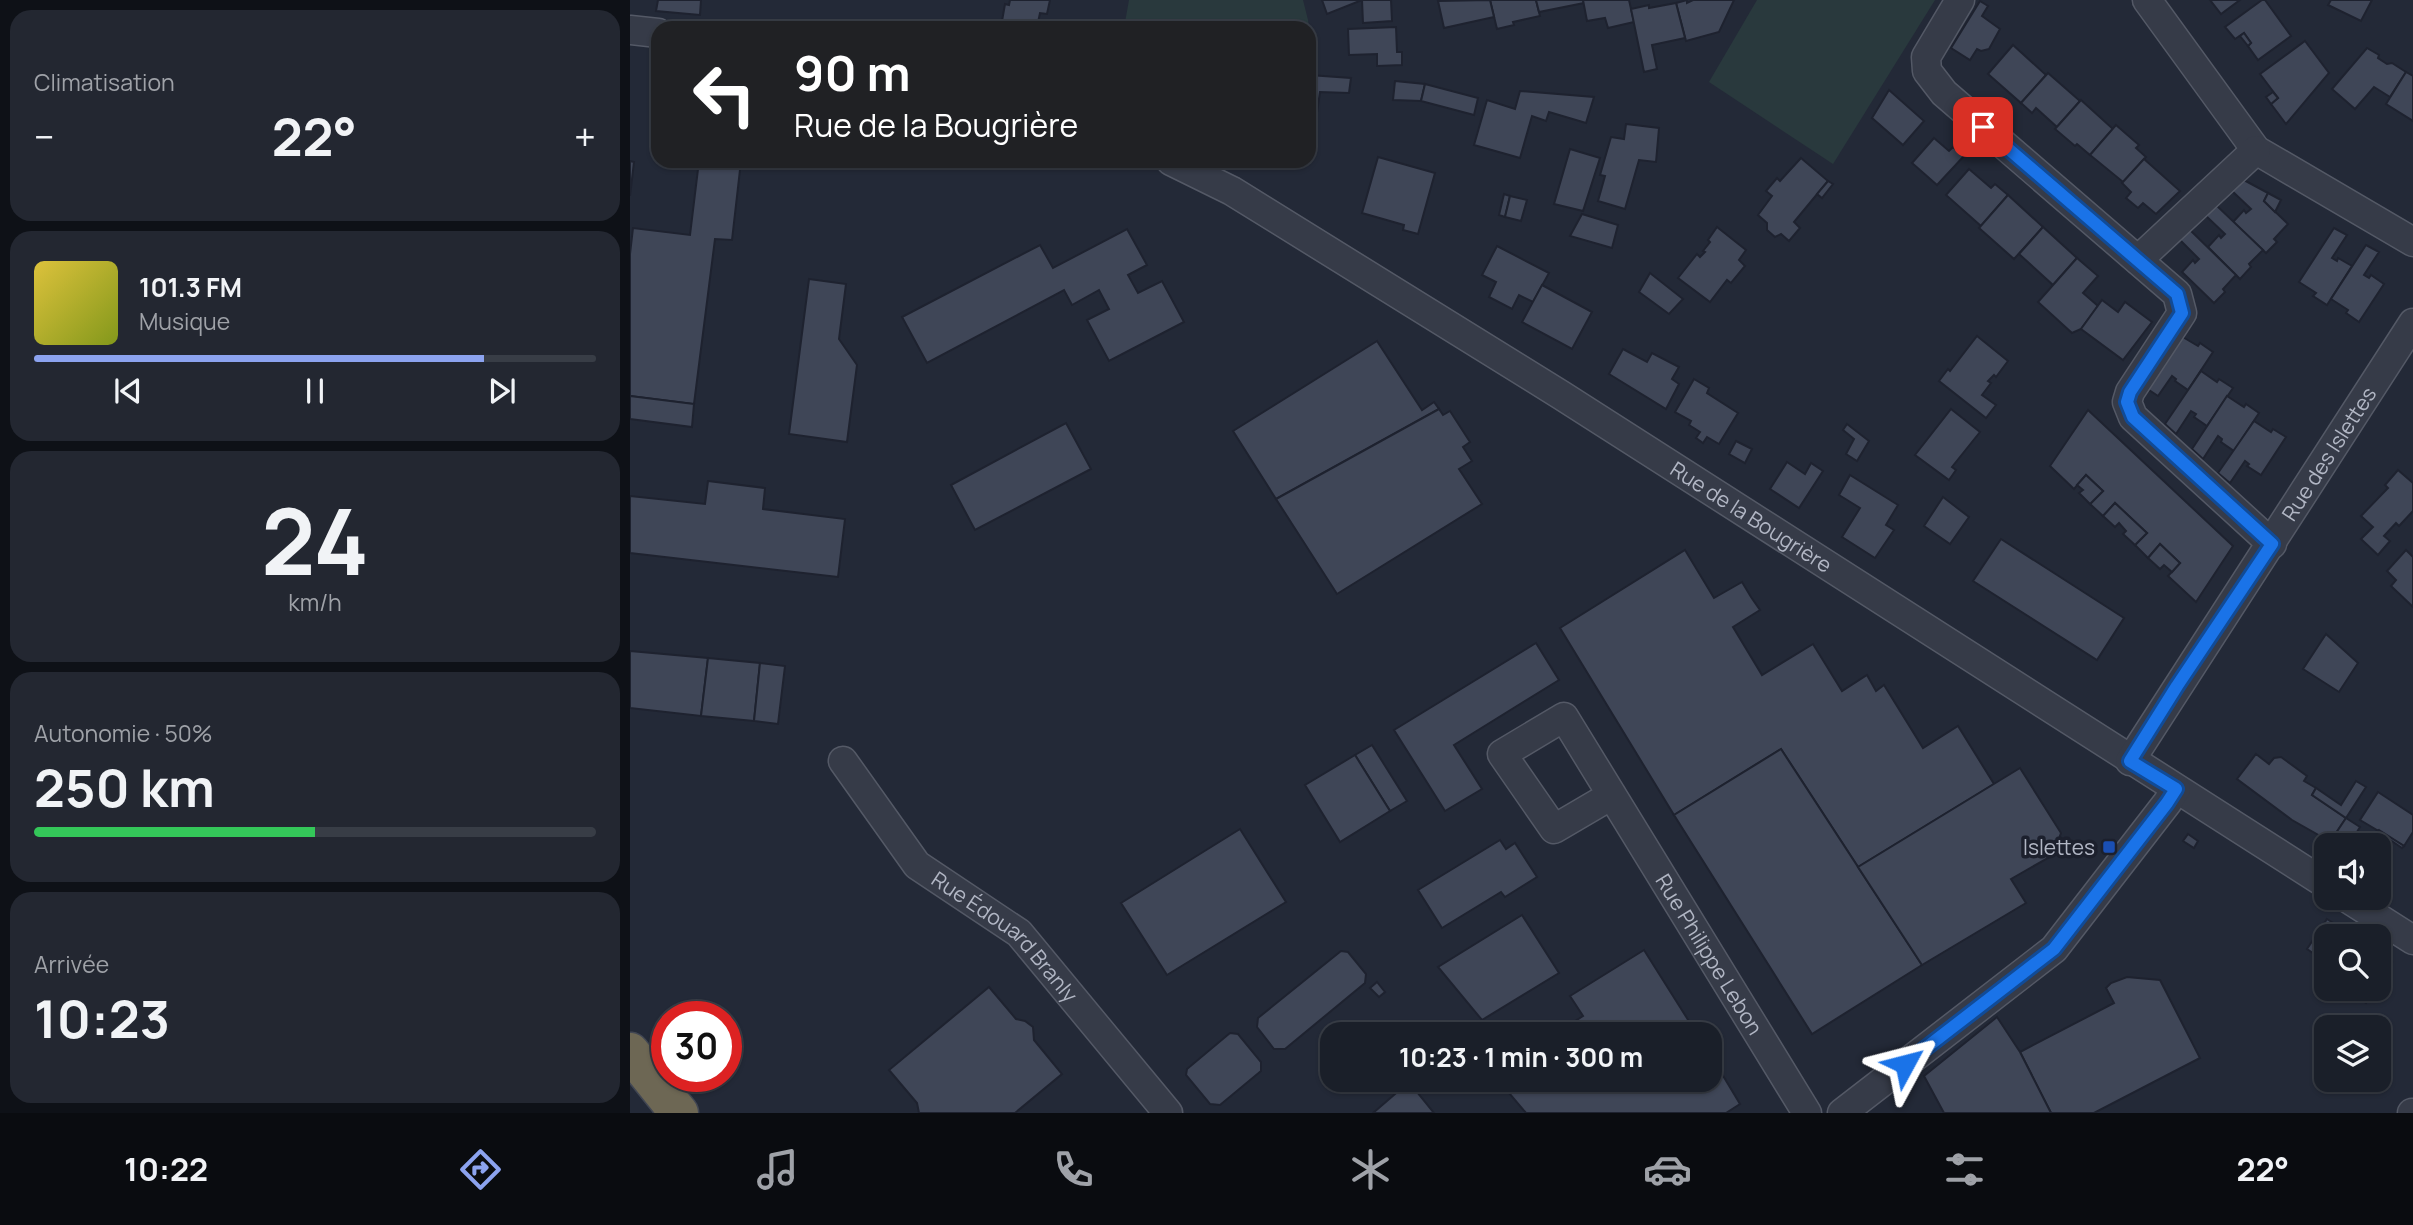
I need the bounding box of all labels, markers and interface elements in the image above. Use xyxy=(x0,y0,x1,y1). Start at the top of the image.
text: 90 m xyxy=(794,39,911,106)
icon: left xyxy=(679,49,770,140)
text: Climatisation xyxy=(34,66,175,98)
pin xyxy=(1953,97,2013,157)
text: 22° xyxy=(272,101,357,172)
text: Rue de la Bougrière xyxy=(794,103,1078,147)
icon: arrive xyxy=(1964,108,2002,146)
text: − xyxy=(34,110,55,162)
text: + xyxy=(574,110,596,162)
text: 101.3 FM xyxy=(139,269,242,305)
text: Musique xyxy=(139,305,230,337)
icon: previous xyxy=(109,372,147,410)
icon: pause xyxy=(296,372,334,410)
icon: next xyxy=(483,372,521,410)
street label: Rue des Islettes xyxy=(2275,381,2382,526)
street label: Rue de la Bougrière xyxy=(1665,455,1837,579)
text: 24 xyxy=(261,478,369,602)
text: km/h xyxy=(288,586,342,618)
text: Autonomie · 50% xyxy=(34,717,213,749)
text: 250 km xyxy=(34,752,215,823)
place label: Islettes xyxy=(2023,833,2095,861)
map controls xyxy=(2314,833,2391,1092)
button: sound xyxy=(2314,833,2391,910)
marker: Islettes xyxy=(2101,839,2117,855)
street label: Rue Édouard Branly xyxy=(926,865,1084,1008)
street label: Rue Philippe Lebon xyxy=(1650,869,1770,1040)
button: search xyxy=(2314,924,2391,1001)
text: Arrivée xyxy=(34,948,109,980)
text: 10:23 xyxy=(34,983,170,1054)
speed limit sign: 30 xyxy=(651,1001,742,1092)
button: layers xyxy=(2314,1015,2391,1092)
position arrow xyxy=(1868,1027,1942,1101)
text: 10:23 · 1 min · 300 m xyxy=(1399,1039,1643,1075)
icon: directions xyxy=(456,1145,505,1194)
icon: music xyxy=(753,1145,802,1194)
icon: phone xyxy=(1049,1145,1098,1194)
icon: climate xyxy=(1346,1145,1395,1194)
icon: car xyxy=(1643,1145,1692,1194)
icon: filters xyxy=(1940,1145,1989,1194)
text: 10:22 xyxy=(124,1147,208,1191)
text: 22° xyxy=(2237,1147,2289,1191)

